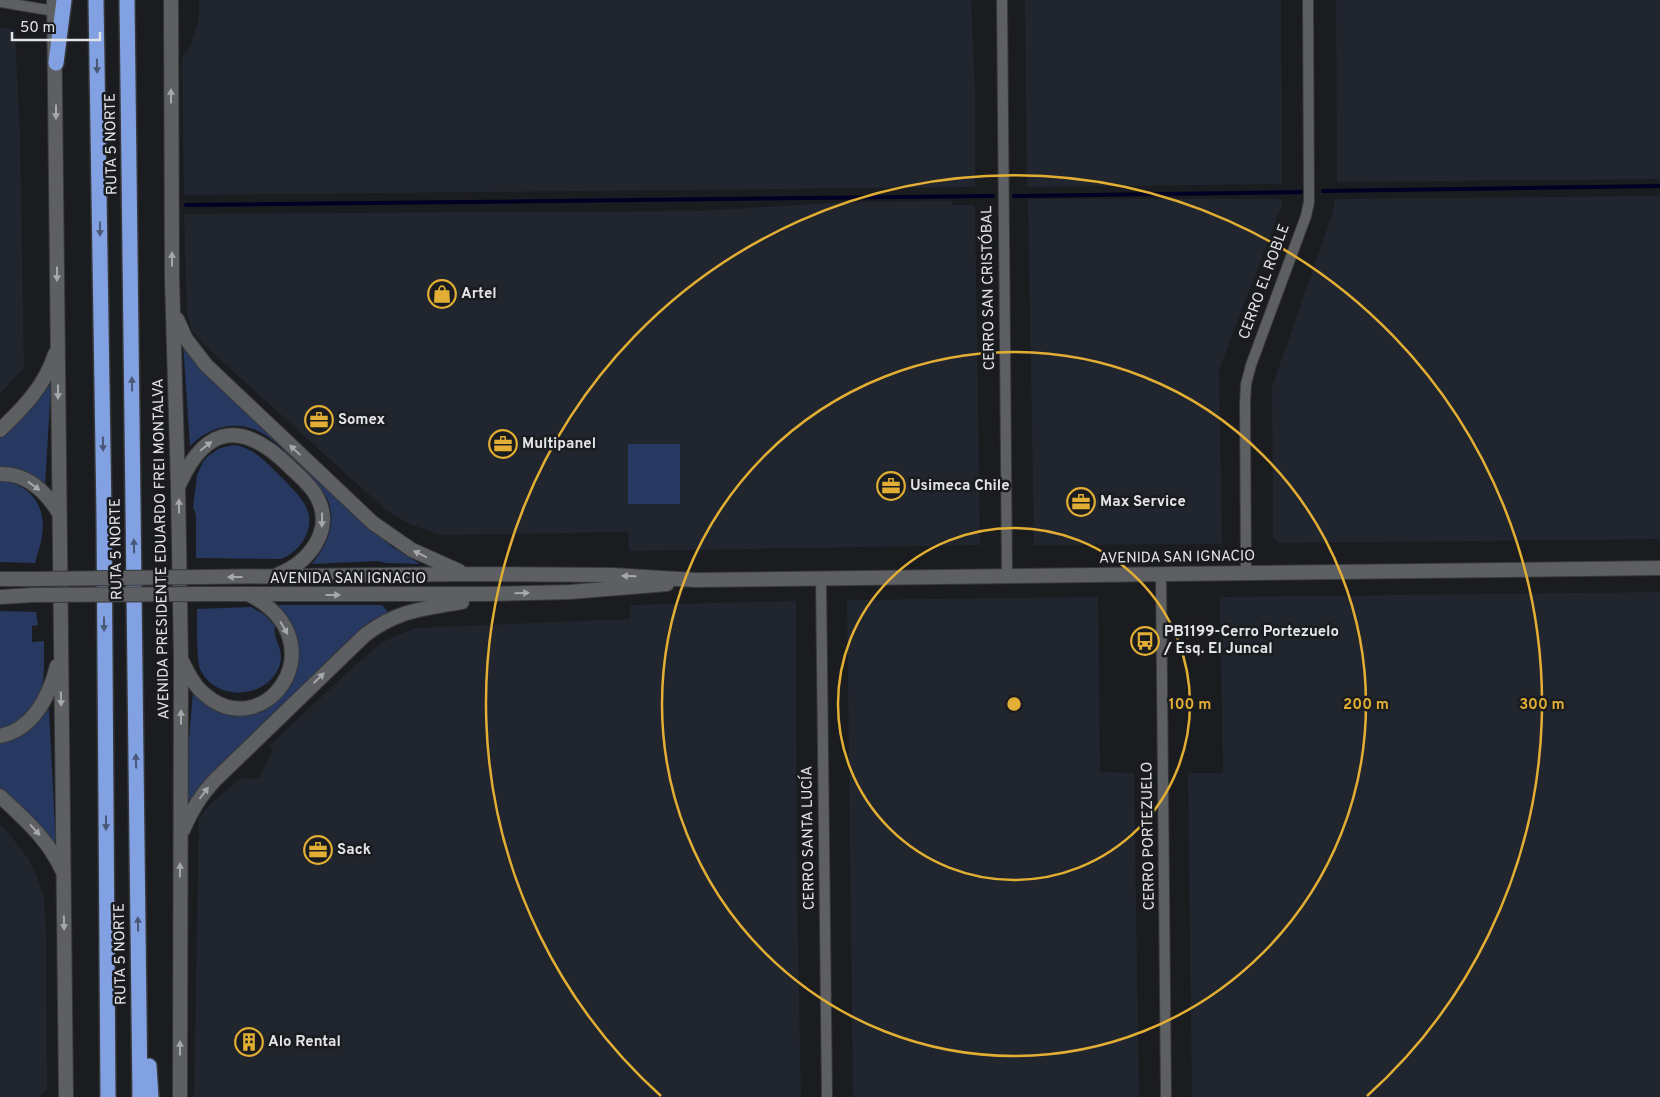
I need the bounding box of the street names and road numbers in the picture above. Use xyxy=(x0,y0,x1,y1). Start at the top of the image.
street label: RUTA 5 NORTE xyxy=(102,93,122,195)
street label: CERRO SAN CRISTÓBAL xyxy=(976,206,1000,370)
street label: CERRO EL ROBLE xyxy=(1235,222,1295,342)
street label: AVENIDA PRESIDENTE EDUARDO FREI MONTALVA xyxy=(150,378,174,720)
street label: RUTA 5 NORTE xyxy=(107,498,127,600)
street label: AVENIDA SAN IGNACIO xyxy=(1099,547,1255,569)
street label: AVENIDA SAN IGNACIO xyxy=(270,570,426,589)
street label: CERRO PORTEZUELO xyxy=(1138,761,1160,911)
street label: CERRO SANTA LUCÍA xyxy=(797,766,820,910)
street label: RUTA 5 NORTE xyxy=(111,903,131,1005)

